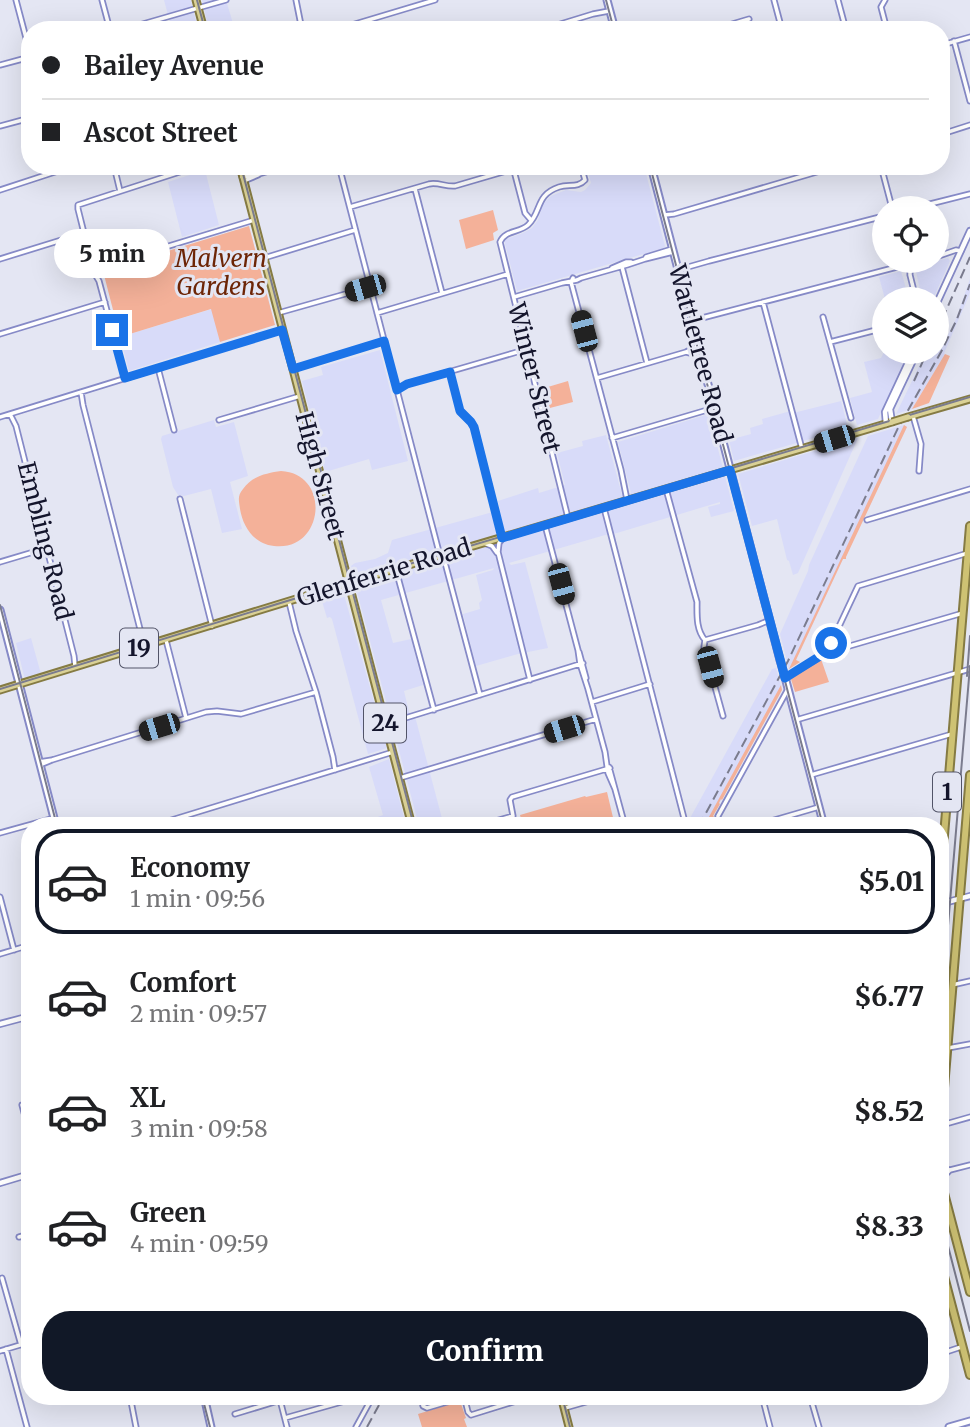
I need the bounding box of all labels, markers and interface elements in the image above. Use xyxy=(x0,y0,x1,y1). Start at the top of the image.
text: Bailey Avenue xyxy=(84,49,264,82)
text: Ascot Street xyxy=(84,116,238,149)
map controls xyxy=(872,196,949,364)
button: locate xyxy=(872,196,949,273)
callout: 5 min xyxy=(54,229,170,278)
text: 5 min xyxy=(79,239,145,268)
park label: Malvern Gardens xyxy=(174,243,267,302)
street label: Wattletree Road xyxy=(661,260,739,447)
car xyxy=(342,272,389,304)
button: layers xyxy=(872,287,949,364)
street label: Winter Street xyxy=(501,299,568,457)
car xyxy=(569,308,600,354)
route end xyxy=(96,314,128,346)
street label: High Street xyxy=(289,409,353,544)
car xyxy=(811,423,858,455)
street label: Embling Road xyxy=(11,458,80,623)
street label: Glenferrie Road xyxy=(293,531,475,614)
car xyxy=(546,561,577,607)
route start xyxy=(815,627,847,659)
road number: 19 xyxy=(120,628,158,668)
car xyxy=(695,644,726,690)
road number: 24 xyxy=(364,704,406,743)
car xyxy=(136,711,183,743)
car xyxy=(541,713,588,745)
road number: 1 xyxy=(933,772,961,812)
icon: car xyxy=(46,850,109,913)
text: Economy xyxy=(130,851,250,884)
text: $5.01 xyxy=(858,865,924,898)
text: 1 min · 09:56 xyxy=(130,884,265,913)
icon: car xyxy=(46,965,109,1028)
text: Comfort xyxy=(130,966,236,999)
text: $6.77 xyxy=(854,980,924,1013)
text: 2 min · 09:57 xyxy=(130,999,267,1028)
icon: car xyxy=(46,1080,109,1143)
text: XL xyxy=(130,1081,166,1114)
text: $8.52 xyxy=(854,1095,924,1128)
text: 3 min · 09:58 xyxy=(130,1114,268,1143)
icon: car xyxy=(46,1195,109,1258)
text: Green xyxy=(130,1196,206,1229)
text: $8.33 xyxy=(854,1210,924,1243)
text: 4 min · 09:59 xyxy=(130,1229,269,1258)
button: Confirm xyxy=(42,1311,928,1391)

